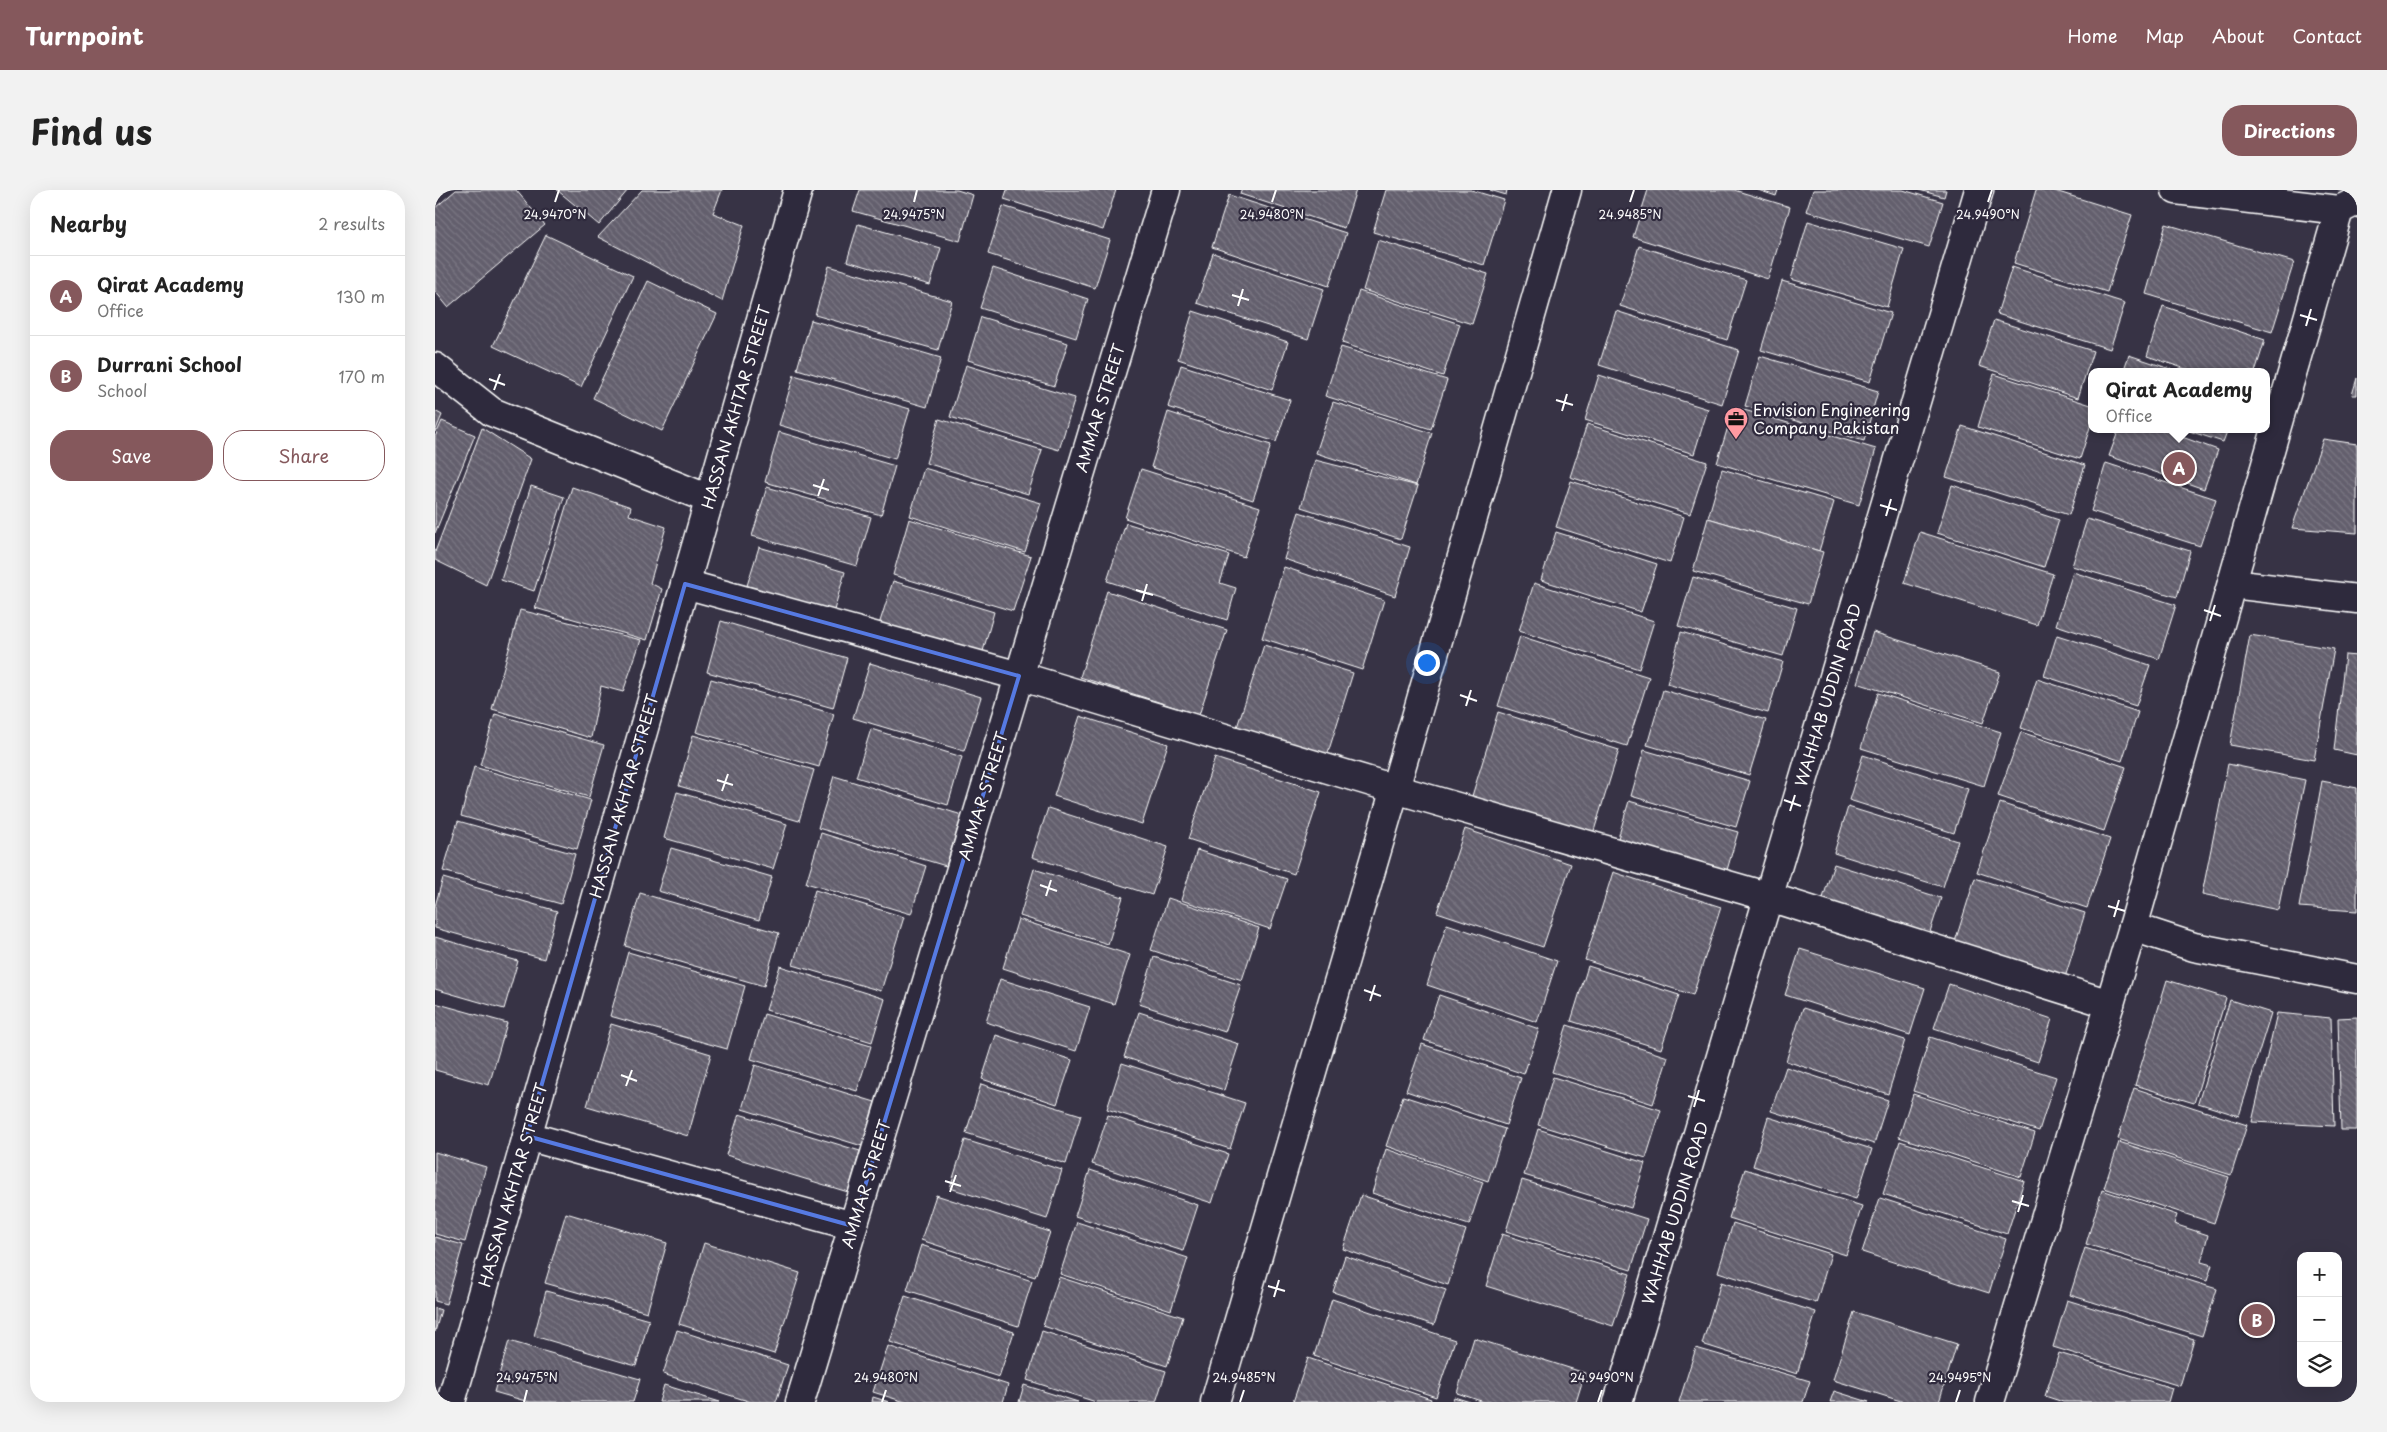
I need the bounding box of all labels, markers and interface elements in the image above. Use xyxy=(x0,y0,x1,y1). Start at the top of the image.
text: Turnpoint xyxy=(25,17,144,53)
text: Home xyxy=(2067,22,2117,49)
text: Map xyxy=(2145,22,2184,49)
text: About xyxy=(2212,22,2264,49)
text: Contact xyxy=(2292,22,2362,49)
text: Find us xyxy=(30,104,152,157)
button: Directions xyxy=(2222,105,2357,156)
text: 24.9470°N xyxy=(523,205,587,223)
text: 24.9475°N xyxy=(883,205,945,223)
text: 24.9480°N xyxy=(1240,205,1304,223)
text: 24.9485°N xyxy=(1598,205,1662,223)
text: 24.9490°N xyxy=(1956,205,2020,223)
text: Nearby xyxy=(50,207,127,239)
text: 2 results xyxy=(318,211,385,235)
text: Qirat Academy xyxy=(97,270,244,298)
text: A xyxy=(60,284,72,308)
text: 130 m xyxy=(337,284,385,308)
text: Office xyxy=(97,298,144,322)
street label: HASSAN AKHTAR STREET xyxy=(694,302,776,512)
street label: AMMAR STREET xyxy=(1068,340,1130,475)
text: Durrani School xyxy=(97,350,242,378)
text: B xyxy=(61,364,71,388)
text: 170 m xyxy=(339,364,385,388)
popup xyxy=(2088,368,2270,433)
text: Qirat Academy xyxy=(2106,375,2252,403)
text: School xyxy=(97,378,147,402)
place label: Envision Engineering Company Pakistan xyxy=(1753,397,1910,439)
text: Office xyxy=(2106,403,2152,427)
office icon: Envision Engineering Company Pakistan xyxy=(1723,406,1749,440)
button: Save xyxy=(50,430,213,481)
button: Share xyxy=(223,430,385,481)
pin: A xyxy=(2163,449,2195,487)
street label: WAHHAB UDDIN ROAD xyxy=(1788,600,1866,789)
your location xyxy=(1414,650,1440,676)
street label: HASSAN AKHTAR STREET xyxy=(582,691,664,901)
street label: AMMAR STREET xyxy=(951,728,1013,863)
street label: HASSAN AKHTAR STREET xyxy=(471,1080,553,1290)
street label: AMMAR STREET xyxy=(834,1116,896,1251)
street label: WAHHAB UDDIN ROAD xyxy=(1635,1118,1713,1307)
map controls xyxy=(2297,1252,2342,1387)
button: + xyxy=(2297,1252,2342,1297)
button: − xyxy=(2297,1297,2342,1342)
pin: B xyxy=(2241,1301,2273,1339)
button: layers xyxy=(2297,1342,2342,1387)
text: 24.9475°N xyxy=(496,1368,558,1386)
text: 24.9480°N xyxy=(854,1368,918,1386)
text: 24.9485°N xyxy=(1212,1368,1276,1386)
text: 24.9490°N xyxy=(1570,1368,1634,1386)
text: 24.9495°N xyxy=(1929,1368,1991,1386)

